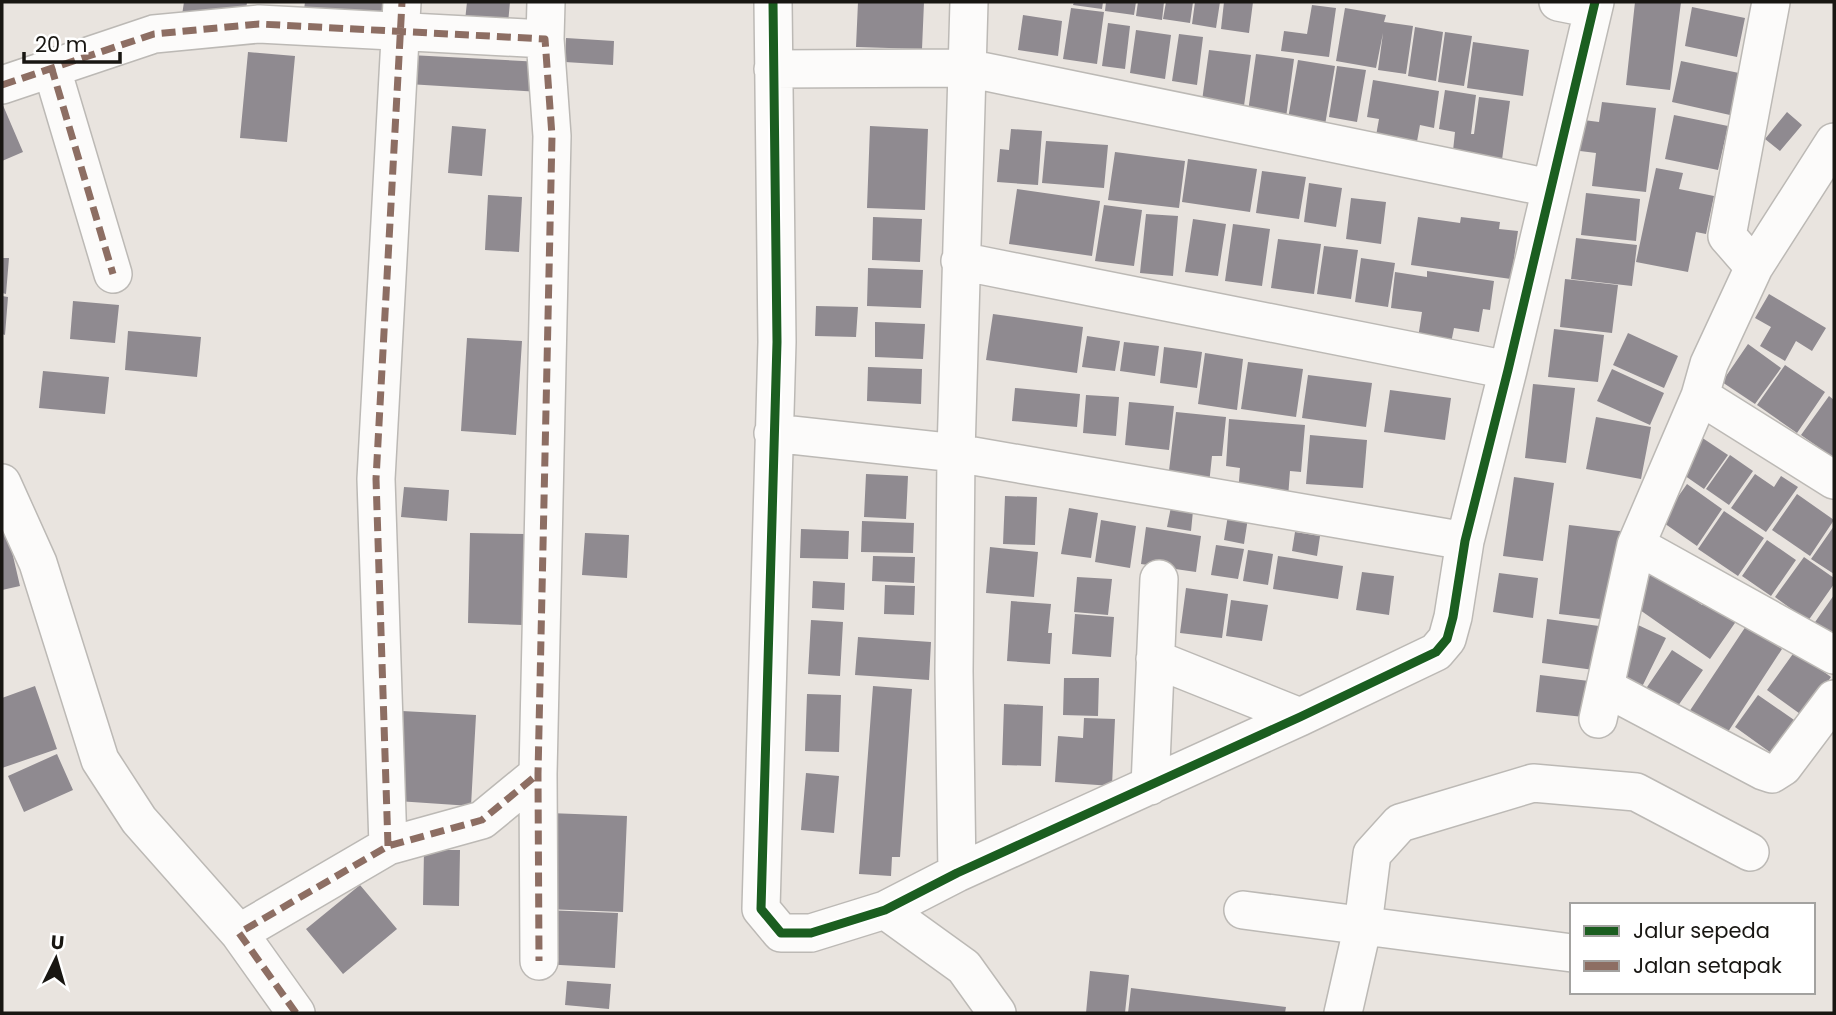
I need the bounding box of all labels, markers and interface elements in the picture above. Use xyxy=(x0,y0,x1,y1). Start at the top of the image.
scale bar xyxy=(24,21,121,65)
text: 20 m xyxy=(35,30,88,59)
legend xyxy=(1570,903,1815,994)
text: Jalur sepeda xyxy=(1633,916,1770,945)
north arrow xyxy=(21,924,91,994)
text: U xyxy=(50,929,65,957)
text: Jalan setapak xyxy=(1633,951,1782,980)

